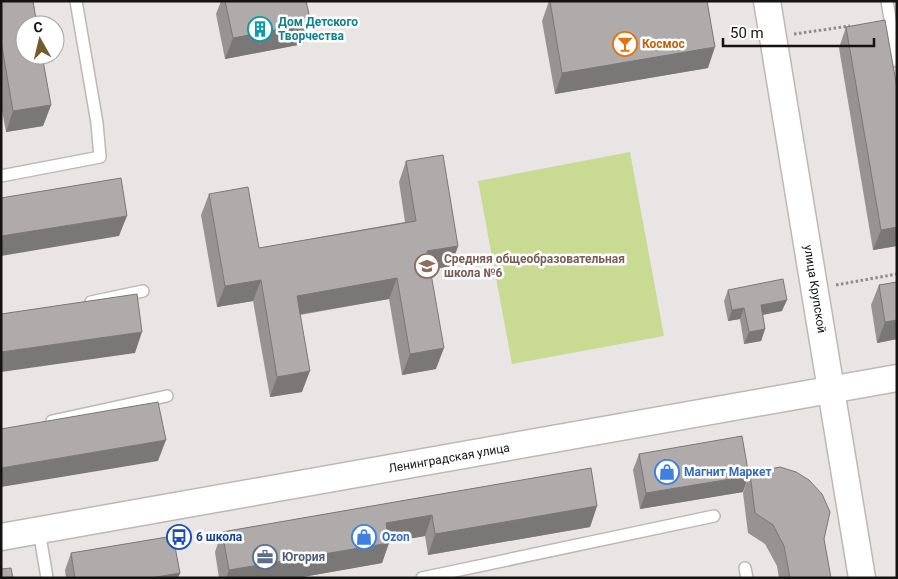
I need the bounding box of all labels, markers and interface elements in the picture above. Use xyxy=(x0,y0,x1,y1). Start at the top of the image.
north arrow xyxy=(15,15,65,65)
place label: Дом Детского Творчества xyxy=(278,15,358,43)
scale bar xyxy=(723,15,874,47)
building icon: Дом Детского Творчества xyxy=(247,16,273,42)
text: С xyxy=(33,19,44,36)
text: 50 m xyxy=(730,24,764,42)
bar icon: Космос xyxy=(612,31,638,57)
place label: Космос xyxy=(642,37,685,51)
street label: улица Крупской xyxy=(801,244,829,334)
place label: Средняя общеобразовательная школа №6 xyxy=(444,252,625,280)
school or university icon: Средняя общеобразовательная школа №6 xyxy=(414,253,440,279)
street label: Ленинградская улица xyxy=(387,440,511,476)
shop icon: Магнит Маркет xyxy=(654,459,680,485)
place label: Магнит Маркет xyxy=(684,465,772,479)
bus stop icon: 6 школа xyxy=(166,524,192,550)
shop icon: Ozon xyxy=(351,524,377,550)
place label: 6 школа xyxy=(196,530,243,544)
place label: Ozon xyxy=(382,530,410,544)
office icon: Югория xyxy=(252,544,278,570)
place label: Югория xyxy=(282,550,325,564)

